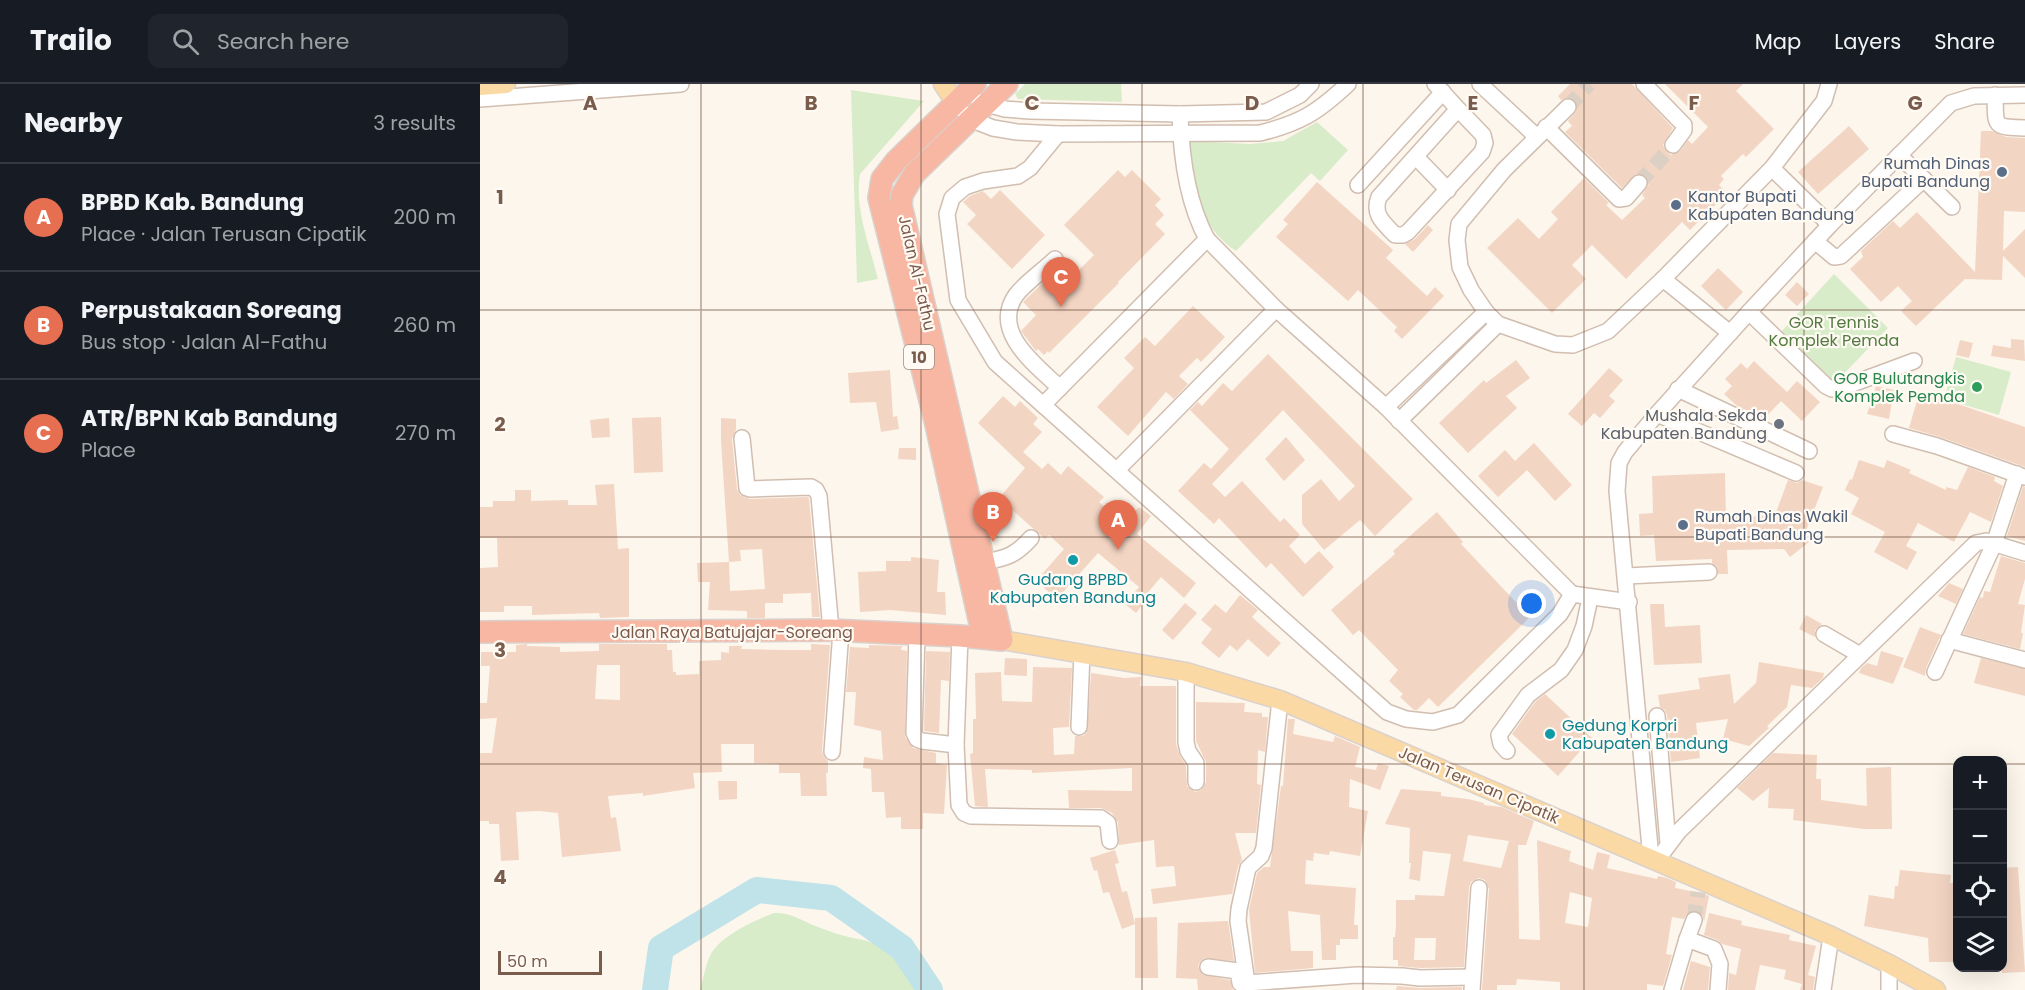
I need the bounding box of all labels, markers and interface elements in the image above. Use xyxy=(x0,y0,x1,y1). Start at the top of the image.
search box xyxy=(148,14,568,68)
text: Trailo xyxy=(30,21,112,60)
icon: search xyxy=(169,25,202,58)
text: Search here xyxy=(217,26,349,57)
text: Map xyxy=(1755,27,1801,56)
text: Layers xyxy=(1834,27,1901,56)
text: Share xyxy=(1934,27,1995,56)
text: A xyxy=(583,89,598,117)
text: B xyxy=(804,89,818,117)
text: C xyxy=(1024,89,1040,117)
text: D xyxy=(1245,89,1259,117)
text: E xyxy=(1468,89,1478,117)
text: F xyxy=(1689,89,1700,117)
text: G xyxy=(1907,89,1923,117)
text: Nearby xyxy=(24,105,122,141)
text: 3 results xyxy=(373,109,456,137)
place label: Rumah Dinas Bupati Bandung xyxy=(1861,152,1990,193)
marker: Rumah Dinas Bupati Bandung xyxy=(1995,165,2009,179)
text: 1 xyxy=(496,183,504,211)
place label: Kantor Bupati Kabupaten Bandung xyxy=(1688,185,1854,226)
text: BPBD Kab. Bandung xyxy=(81,187,304,218)
marker: Kantor Bupati Kabupaten Bandung xyxy=(1669,198,1683,212)
text: A xyxy=(36,203,51,231)
text: 200 m xyxy=(393,203,456,231)
street label: Jalan Al-Fathu xyxy=(893,213,941,333)
text: Place · Jalan Terusan Cipatik xyxy=(81,220,367,248)
pin: C xyxy=(1042,258,1080,307)
text: Perpustakaan Soreang xyxy=(81,295,342,326)
text: B xyxy=(37,311,50,339)
text: 260 m xyxy=(393,311,456,339)
park label: GOR Tennis Komplek Pemda xyxy=(1769,311,1899,352)
text: Bus stop · Jalan Al-Fathu xyxy=(81,328,327,356)
road number: 10 xyxy=(904,345,934,369)
place label: GOR Bulutangkis Komplek Pemda xyxy=(1834,367,1965,408)
marker: GOR Bulutangkis Komplek Pemda xyxy=(1970,380,1984,394)
text: ATR/BPN Kab Bandung xyxy=(81,403,338,434)
place label: Mushala Sekda Kabupaten Bandung xyxy=(1601,404,1767,445)
text: 2 xyxy=(494,410,506,438)
marker: Mushala Sekda Kabupaten Bandung xyxy=(1772,417,1786,431)
text: C xyxy=(36,419,51,447)
text: 270 m xyxy=(395,419,456,447)
text: Place xyxy=(81,436,136,464)
pin: B xyxy=(974,492,1012,542)
pin: A xyxy=(1098,500,1138,550)
place label: Rumah Dinas Wakil Bupati Bandung xyxy=(1695,505,1848,546)
marker: Rumah Dinas Wakil Bupati Bandung xyxy=(1676,518,1690,532)
marker: Gudang BPBD Kabupaten Bandung xyxy=(1066,553,1080,567)
place label: Gudang BPBD Kabupaten Bandung xyxy=(990,568,1156,609)
your location xyxy=(1517,589,1546,618)
street label: Jalan Raya Batujajar-Soreang xyxy=(611,621,853,644)
text: 3 xyxy=(494,636,506,664)
place label: Gedung Korpri Kabupaten Bandung xyxy=(1562,714,1728,755)
marker: Gedung Korpri Kabupaten Bandung xyxy=(1543,727,1557,741)
street label: Jalan Terusan Cipatik xyxy=(1395,741,1564,830)
map controls xyxy=(1953,756,2007,972)
button: + xyxy=(1953,756,2007,810)
button: − xyxy=(1953,810,2007,864)
text: 4 xyxy=(493,863,507,891)
button: locate xyxy=(1953,864,2007,918)
button: layers xyxy=(1953,918,2007,972)
scale bar xyxy=(498,948,602,976)
text: 50 m xyxy=(507,950,548,973)

